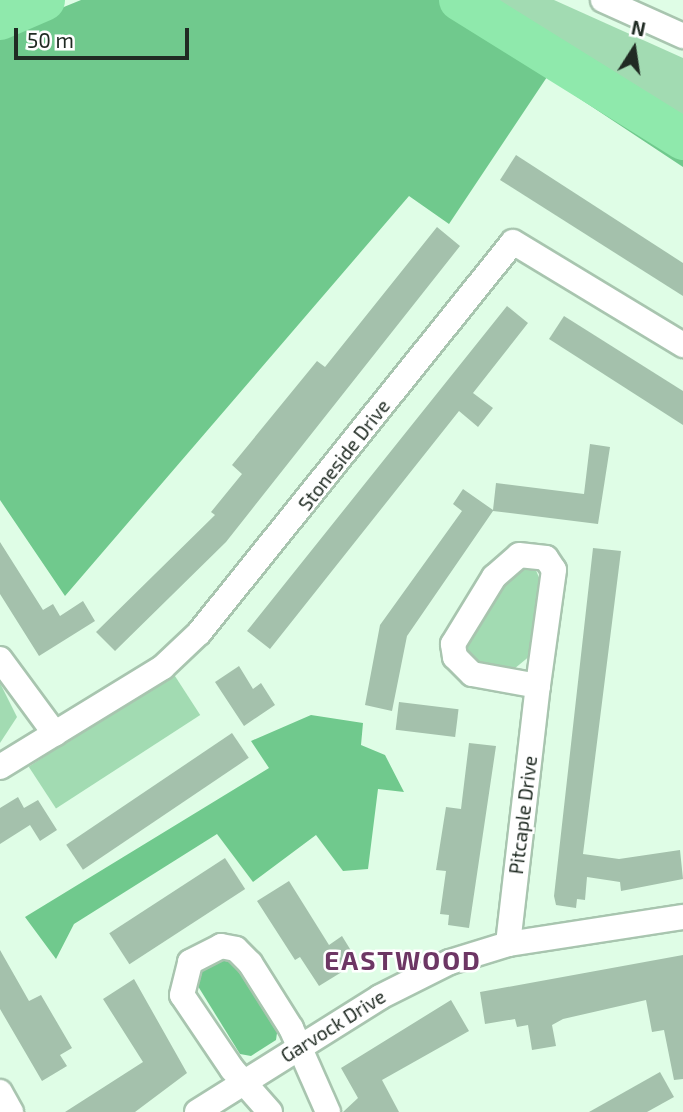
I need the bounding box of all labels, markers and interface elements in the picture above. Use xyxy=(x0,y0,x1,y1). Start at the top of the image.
scale bar xyxy=(18,14,192,58)
north arrow xyxy=(599,14,669,84)
text: N xyxy=(629,15,648,41)
text: 50 m xyxy=(27,27,74,52)
street label: Stoneside Drive xyxy=(294,395,394,515)
street label: Pitcaple Drive xyxy=(504,755,542,875)
district label: EASTWOOD xyxy=(325,944,481,976)
street label: Garvock Drive xyxy=(276,985,390,1067)

